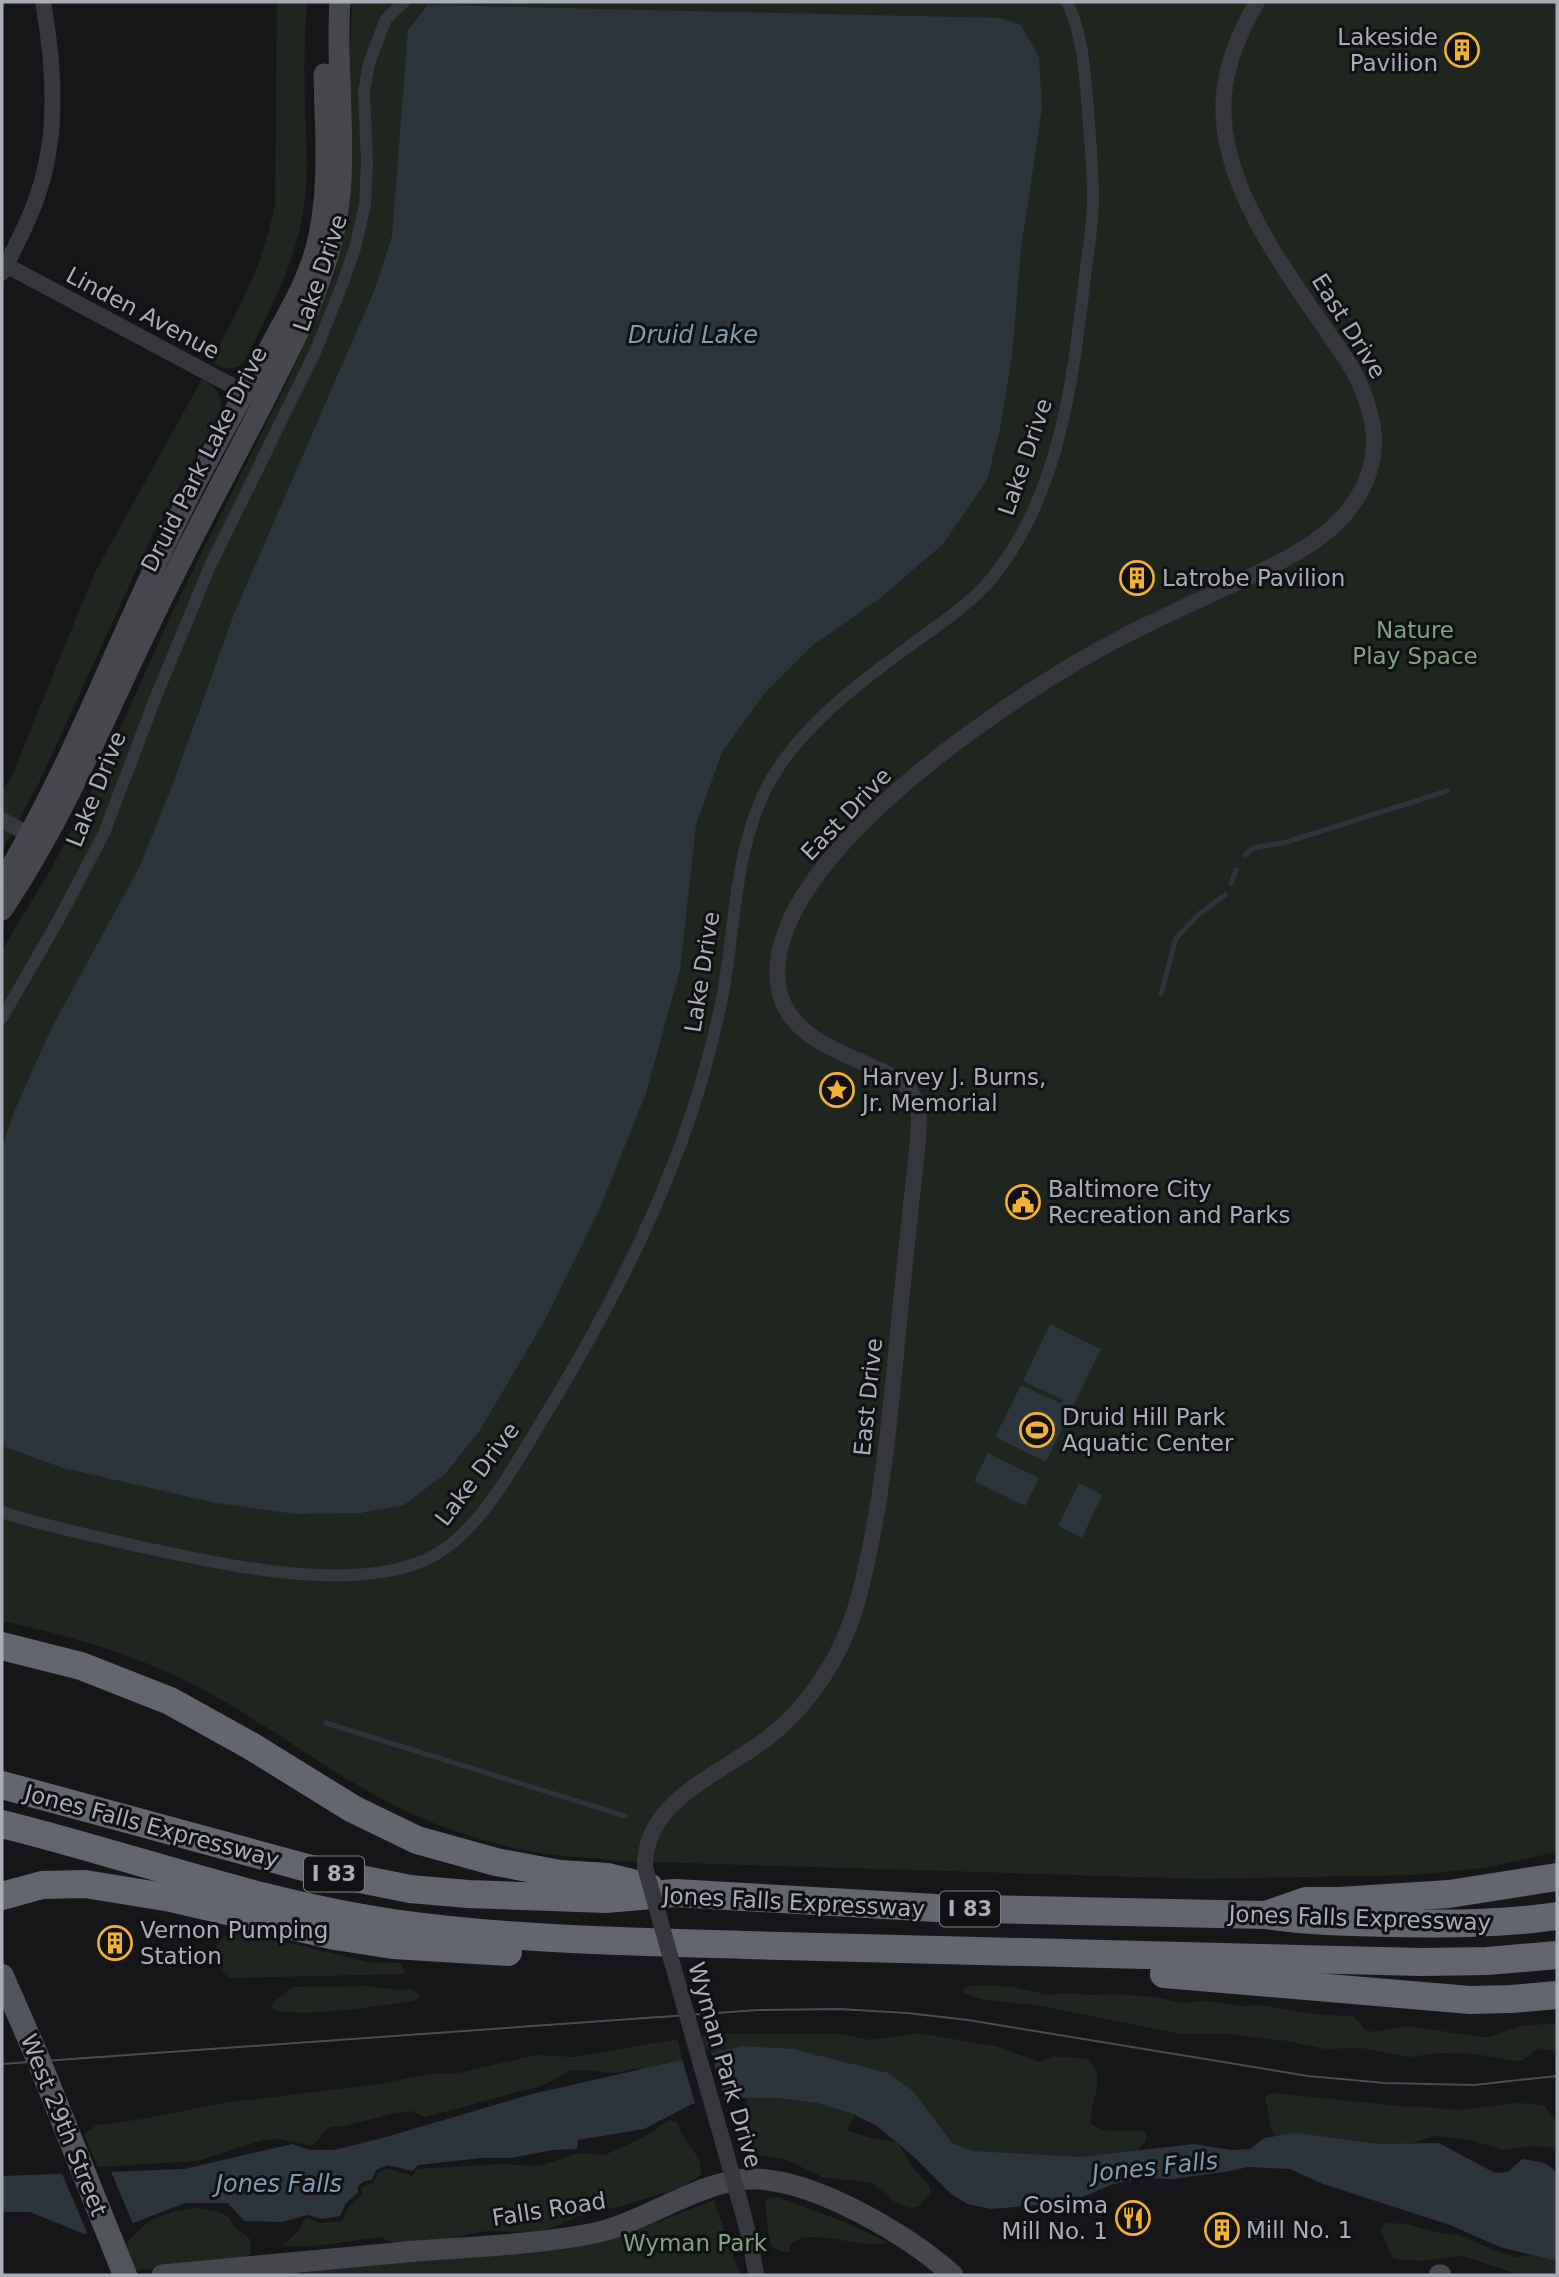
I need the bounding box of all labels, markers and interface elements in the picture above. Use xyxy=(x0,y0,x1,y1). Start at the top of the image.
place label: Lakeside Pavilion xyxy=(1337,24,1438,76)
building icon: Lakeside Pavilion xyxy=(1443,31,1481,69)
street label: Lake Drive xyxy=(288,211,352,335)
street label: Linden Avenue xyxy=(62,262,224,364)
street label: East Drive xyxy=(1307,269,1391,383)
water label: Druid Lake xyxy=(628,321,758,349)
street label: Druid Park Lake Drive xyxy=(136,342,272,576)
street label: Lake Drive xyxy=(993,395,1057,519)
building icon: Latrobe Pavilion xyxy=(1118,559,1156,597)
place label: Latrobe Pavilion xyxy=(1162,565,1345,591)
park label: Nature Play Space xyxy=(1352,617,1478,669)
street label: Lake Drive xyxy=(61,727,131,851)
street label: East Drive xyxy=(796,762,896,866)
street label: Lake Drive xyxy=(680,910,724,1034)
place label: Harvey J. Burns, Jr. Memorial xyxy=(860,1064,1046,1116)
place icon: Harvey J. Burns, Jr. Memorial xyxy=(818,1071,856,1109)
place label: Baltimore City Recreation and Parks xyxy=(1048,1176,1291,1228)
public building icon: Baltimore City Recreation and Parks xyxy=(1004,1183,1042,1221)
street label: East Drive xyxy=(849,1337,887,1457)
place label: Druid Hill Park Aquatic Center xyxy=(1062,1404,1234,1456)
sports icon: Druid Hill Park Aquatic Center xyxy=(1018,1411,1056,1449)
street label: Lake Drive xyxy=(430,1417,524,1531)
street label: Jones Falls Expressway xyxy=(20,1779,282,1873)
road number: I 83 xyxy=(304,1856,364,1892)
street label: Jones Falls Expressway xyxy=(660,1882,926,1922)
road number: I 83 xyxy=(940,1892,1000,1926)
street label: Jones Falls Expressway xyxy=(1226,1900,1492,1936)
place label: Vernon Pumping Station xyxy=(140,1917,328,1969)
building icon: Vernon Pumping Station xyxy=(96,1924,134,1962)
street label: Wyman Park Drive xyxy=(683,1959,767,2171)
street label: West 29th Street xyxy=(16,2030,112,2220)
water label: Jones Falls xyxy=(1087,2146,1219,2188)
water label: Jones Falls xyxy=(212,2170,342,2198)
street label: Falls Road xyxy=(490,2187,608,2231)
place label: Cosima Mill No. 1 xyxy=(1002,2192,1108,2244)
restaurant icon: Cosima Mill No. 1 xyxy=(1114,2199,1152,2237)
building icon: Mill No. 1 xyxy=(1203,2211,1241,2249)
place label: Mill No. 1 xyxy=(1246,2217,1352,2243)
park label: Wyman Park xyxy=(623,2230,768,2256)

